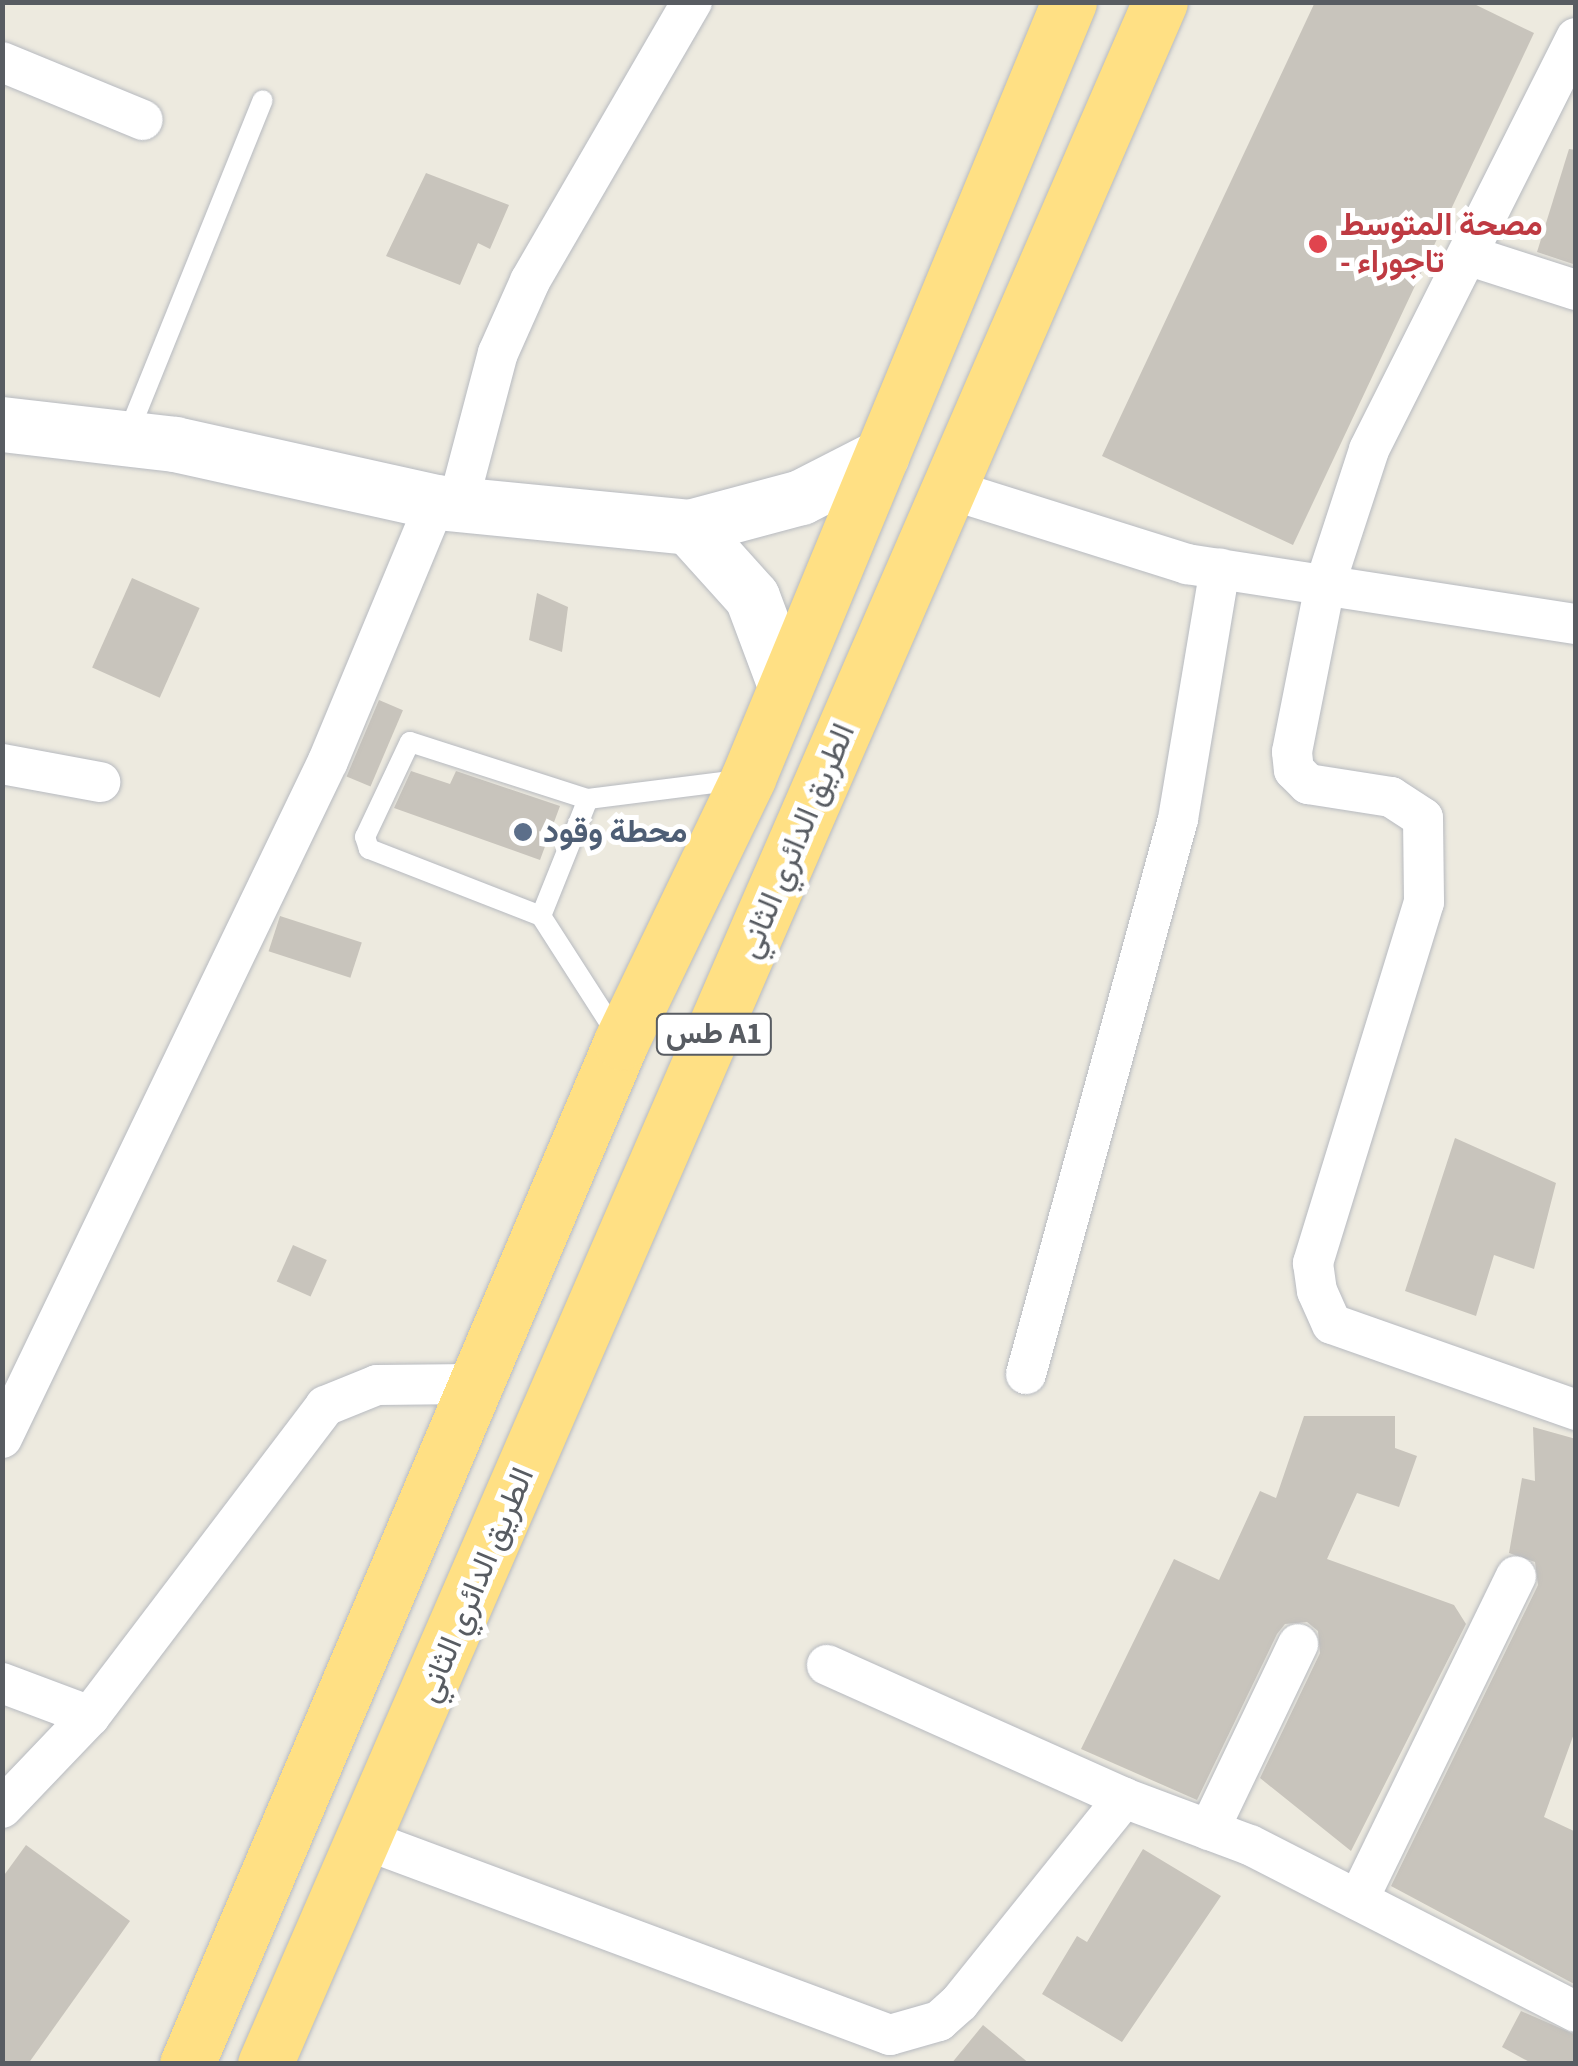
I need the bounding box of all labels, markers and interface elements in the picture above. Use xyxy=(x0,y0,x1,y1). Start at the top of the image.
place label: مصحة المتوسط - تاجوراء xyxy=(1340,207,1543,282)
marker: مصحة المتوسط - تاجوراء xyxy=(1305,231,1331,257)
street label: الطريق الدائري الثاني xyxy=(730,718,864,964)
place label: محطة وقود xyxy=(543,813,687,851)
marker: محطة وقود xyxy=(512,821,534,843)
road number: طس A1 xyxy=(654,1009,774,1059)
street label: الطريق الدائري الثاني xyxy=(409,1462,543,1708)

